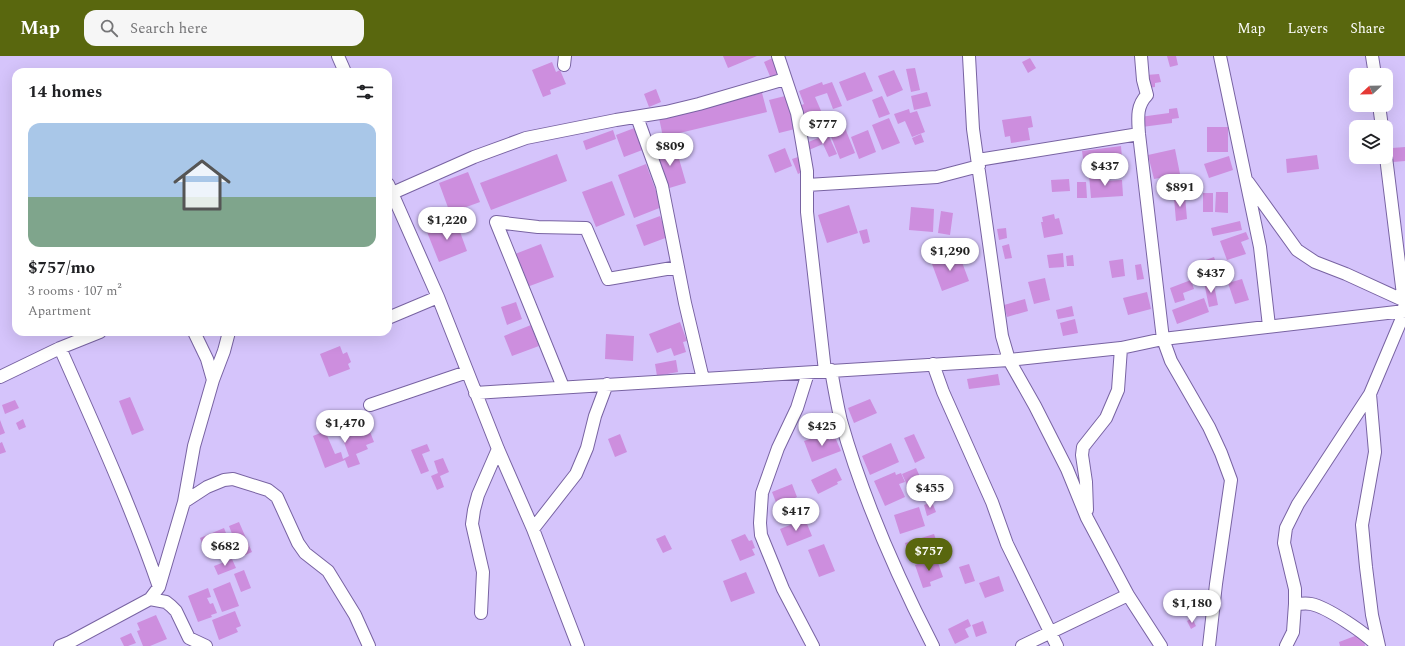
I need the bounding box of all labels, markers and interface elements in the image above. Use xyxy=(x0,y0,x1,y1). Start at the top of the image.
search box xyxy=(84,10,364,46)
text: Map xyxy=(20,14,60,43)
icon: search xyxy=(98,17,120,39)
text: Search here xyxy=(130,17,208,40)
text: Map xyxy=(1237,18,1266,39)
text: Layers xyxy=(1288,18,1328,39)
text: Share xyxy=(1350,18,1385,39)
north arrow xyxy=(1349,68,1393,112)
map controls xyxy=(1349,68,1393,164)
text: 14 homes xyxy=(28,79,102,105)
icon: filters xyxy=(354,81,376,103)
pin: $777 xyxy=(799,111,847,145)
text: $777 xyxy=(808,114,838,134)
button: layers xyxy=(1349,120,1393,164)
pin: $809 xyxy=(646,133,694,167)
text: $809 xyxy=(655,136,685,156)
icon: home xyxy=(166,149,238,221)
pin: $437 xyxy=(1081,153,1129,187)
text: $437 xyxy=(1090,156,1120,176)
pin: $891 xyxy=(1156,174,1204,208)
text: $891 xyxy=(1165,177,1195,197)
pin: $1,220 xyxy=(414,207,480,241)
text: $1,220 xyxy=(427,210,467,230)
pin: $1,290 xyxy=(917,238,983,272)
text: $1,290 xyxy=(930,241,970,261)
text: $757/mo xyxy=(28,255,95,281)
pin: $437 xyxy=(1187,260,1235,294)
text: $437 xyxy=(1196,263,1226,283)
text: 3 rooms · 107 m² xyxy=(28,281,122,301)
text: Apartment xyxy=(28,301,91,321)
pin: $1,470 xyxy=(312,410,378,444)
text: $1,470 xyxy=(325,413,365,433)
pin: $425 xyxy=(798,413,846,447)
text: $425 xyxy=(807,416,837,436)
pin: $455 xyxy=(906,475,954,509)
text: $455 xyxy=(915,478,945,498)
pin: $417 xyxy=(772,498,820,532)
text: $417 xyxy=(781,501,811,521)
pin: $682 xyxy=(201,533,249,567)
text: $682 xyxy=(210,536,240,556)
pin: $757 xyxy=(905,538,953,572)
text: $757 xyxy=(914,541,944,561)
pin: $1,180 xyxy=(1159,590,1225,624)
text: $1,180 xyxy=(1172,593,1212,613)

